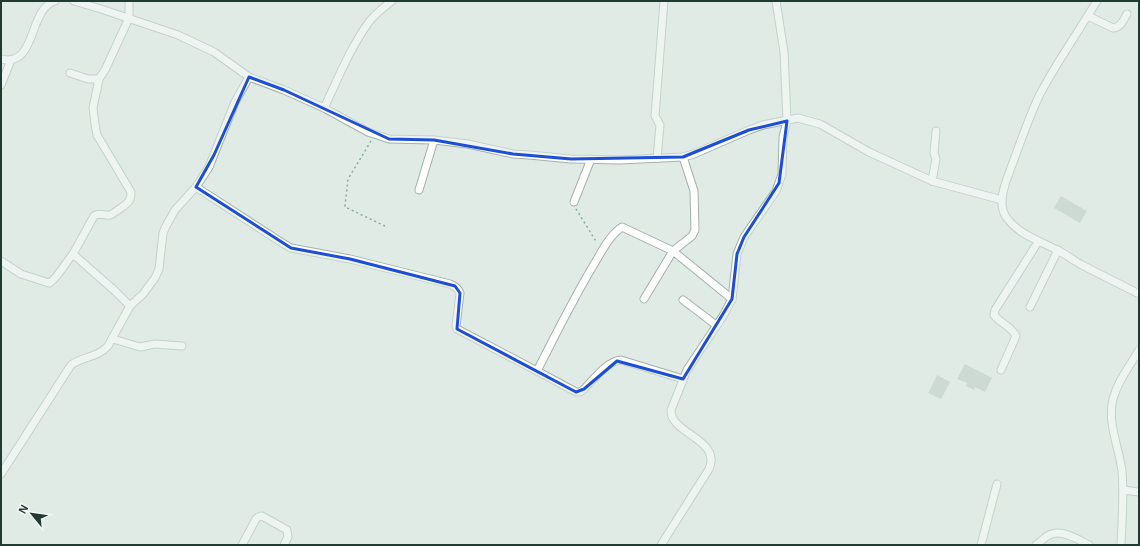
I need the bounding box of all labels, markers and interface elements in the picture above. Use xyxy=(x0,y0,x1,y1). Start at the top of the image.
north arrow xyxy=(12,494,52,534)
text: N xyxy=(16,503,30,516)

